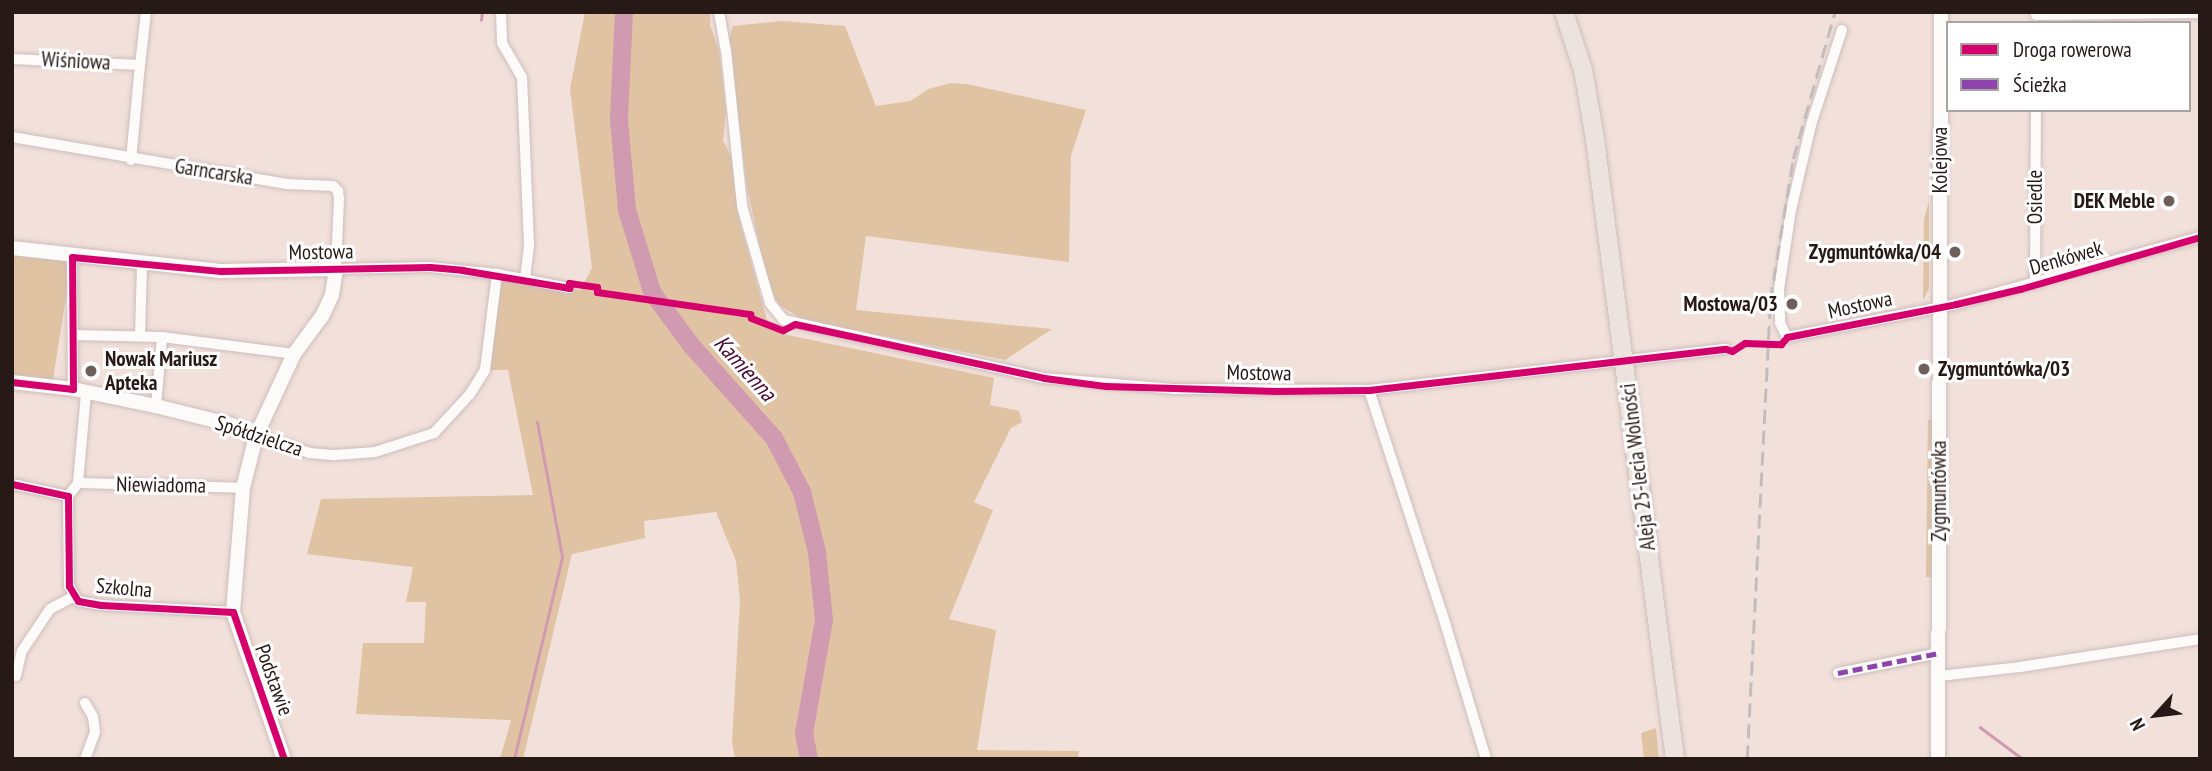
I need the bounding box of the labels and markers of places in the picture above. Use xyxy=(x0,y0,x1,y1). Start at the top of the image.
place label: DEK Meble xyxy=(2073,188,2155,214)
marker: DEK Meble xyxy=(2161,193,2177,209)
place label: Zygmuntówka/04 xyxy=(1809,239,1941,265)
marker: Zygmuntówka/04 xyxy=(1947,244,1963,260)
place label: Mostowa/03 xyxy=(1683,291,1778,317)
marker: Mostowa/03 xyxy=(1784,296,1800,312)
place label: Nowak Mariusz Apteka xyxy=(105,346,218,396)
place label: Zygmuntówka/03 xyxy=(1938,356,2070,382)
marker: Zygmuntówka/03 xyxy=(1916,361,1932,377)
marker: Nowak Mariusz Apteka xyxy=(83,363,99,379)

